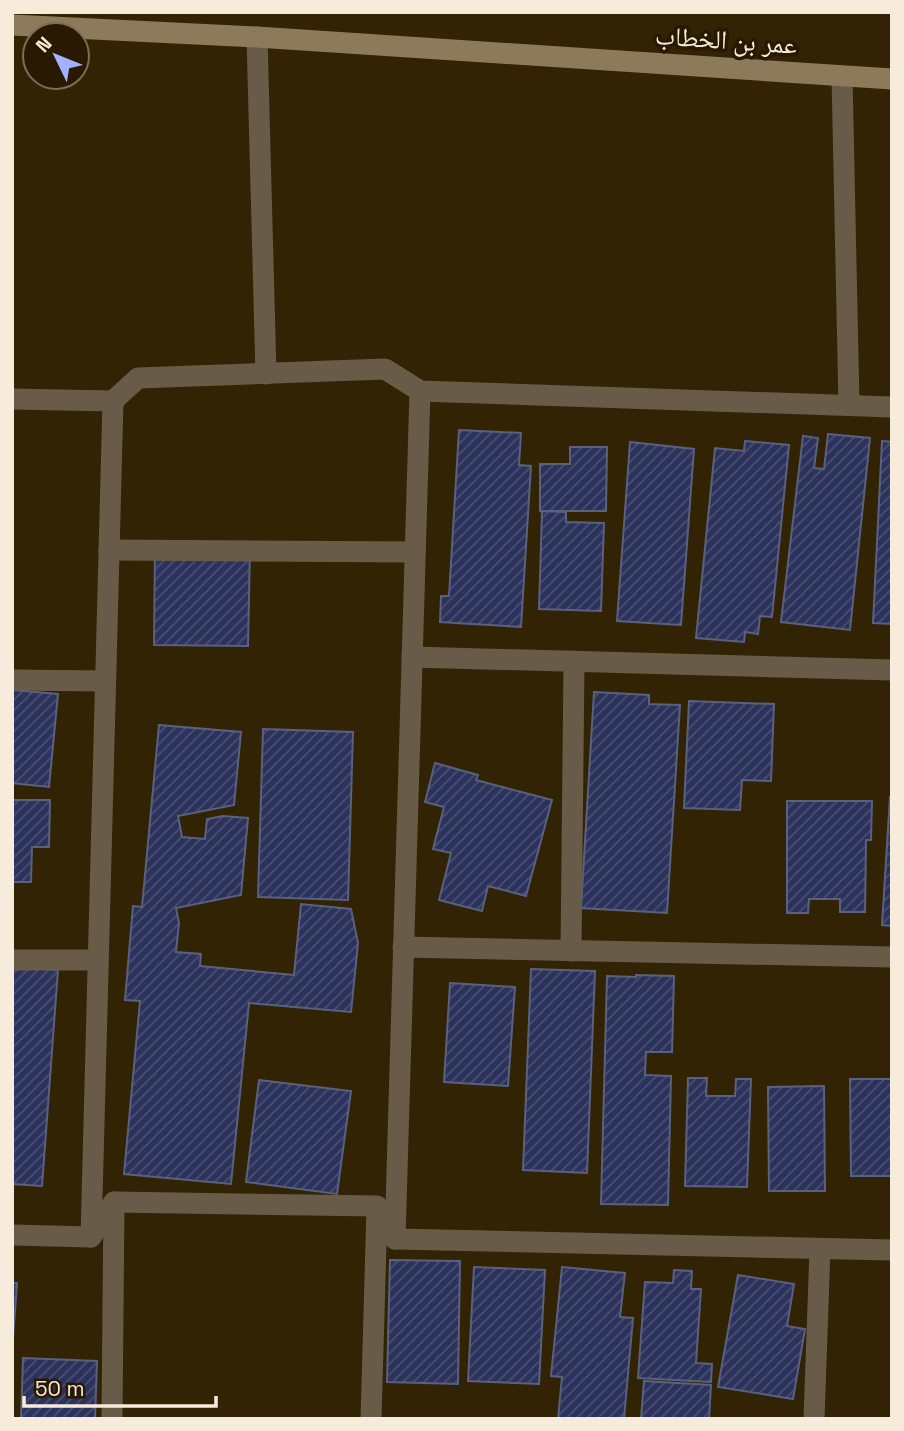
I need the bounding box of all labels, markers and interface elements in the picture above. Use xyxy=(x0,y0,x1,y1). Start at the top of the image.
street label: عمر بن الخطاب xyxy=(654,18,798,62)
north arrow xyxy=(21,21,91,91)
text: N xyxy=(30,32,57,58)
scale bar xyxy=(24,1364,217,1408)
text: 50 m xyxy=(35,1375,85,1402)

